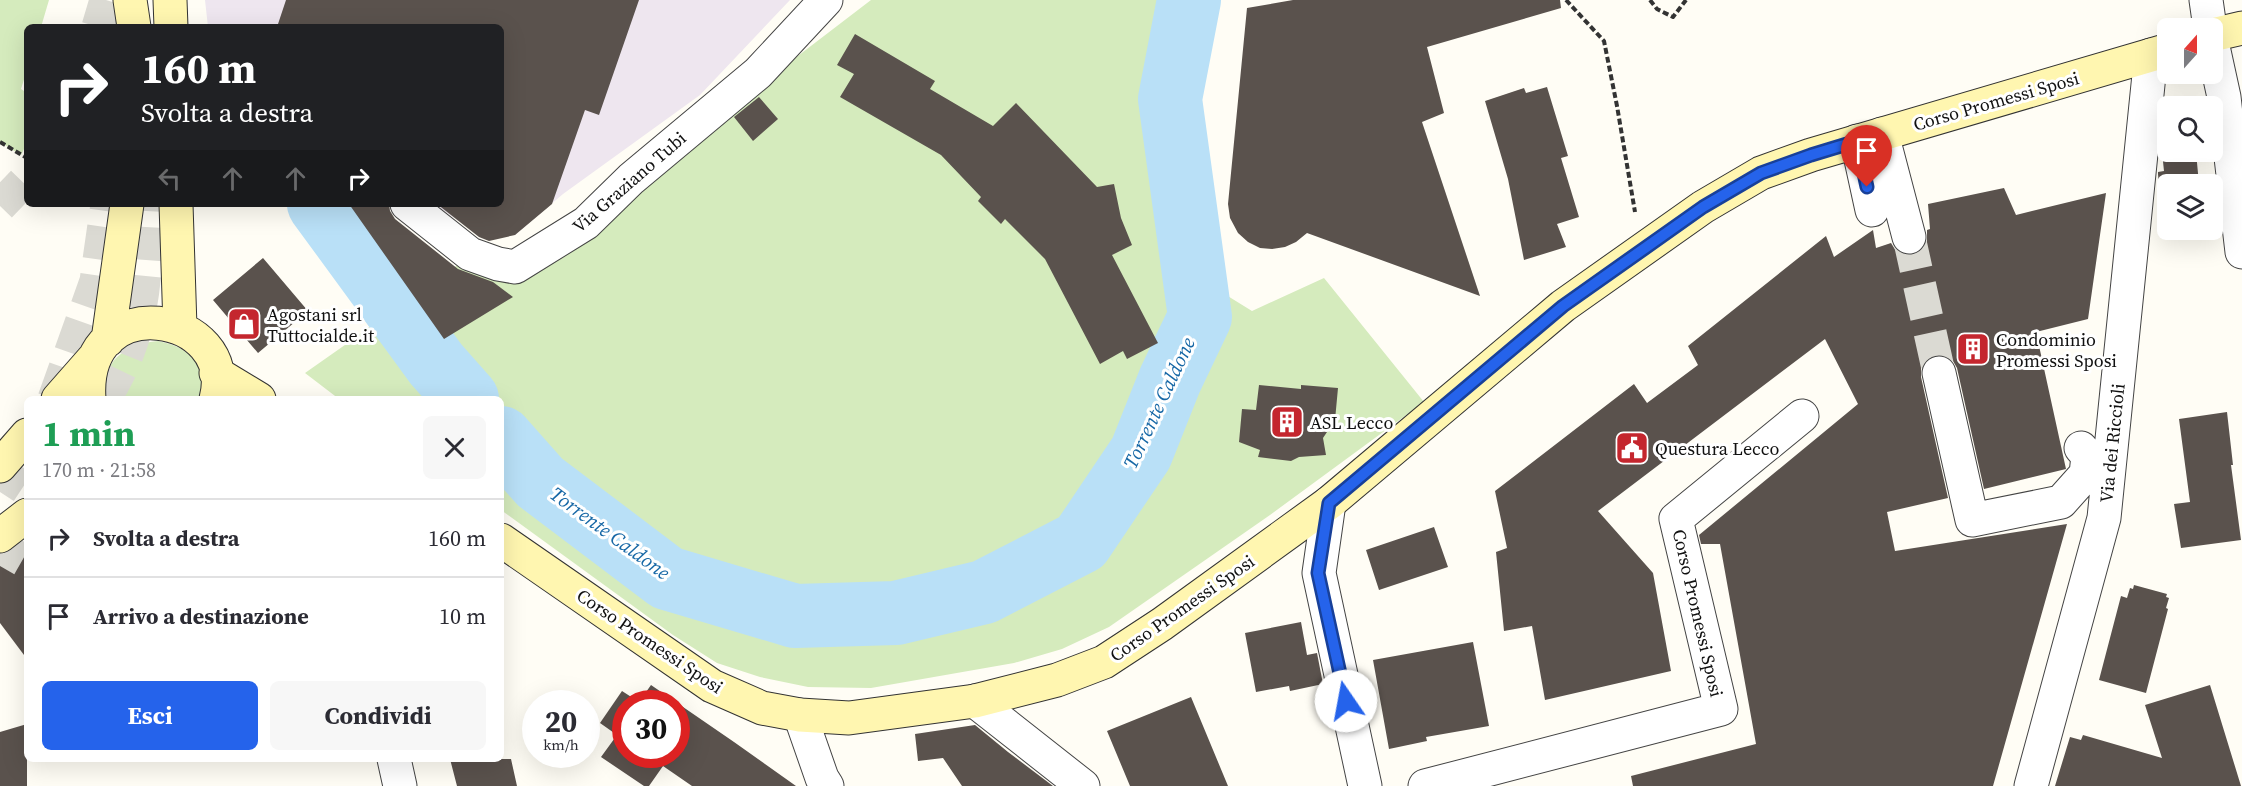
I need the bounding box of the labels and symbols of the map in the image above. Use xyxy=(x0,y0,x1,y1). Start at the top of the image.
north arrow xyxy=(2157,18,2223,84)
street label: Corso Promessi Sposi xyxy=(1910,65,2082,137)
pin xyxy=(1841,125,1892,187)
street label: Via Graziano Tubi xyxy=(567,126,691,238)
place label: Agostani srl Tuttocialde.it xyxy=(267,302,374,348)
shop icon: Agostani srl Tuttocialde.it xyxy=(226,306,262,342)
place label: Condominio Promessi Sposi xyxy=(1996,327,2117,373)
building icon: Condominio Promessi Sposi xyxy=(1955,331,1991,367)
water label: Torrente Caldone xyxy=(1116,333,1202,473)
street label: Via dei Riccioli xyxy=(2093,382,2131,504)
building icon: ASL Lecco xyxy=(1269,404,1305,440)
place label: ASL Lecco xyxy=(1310,410,1393,435)
public building icon: Questura Lecco xyxy=(1614,430,1650,466)
place label: Questura Lecco xyxy=(1655,436,1780,461)
water label: Torrente Caldone xyxy=(544,480,676,586)
street label: Corso Promessi Sposi xyxy=(1667,527,1729,699)
street label: Corso Promessi Sposi xyxy=(1105,549,1259,667)
street label: Corso Promessi Sposi xyxy=(572,583,728,699)
position arrow xyxy=(1314,669,1378,733)
speed limit sign: 30 xyxy=(612,690,690,768)

